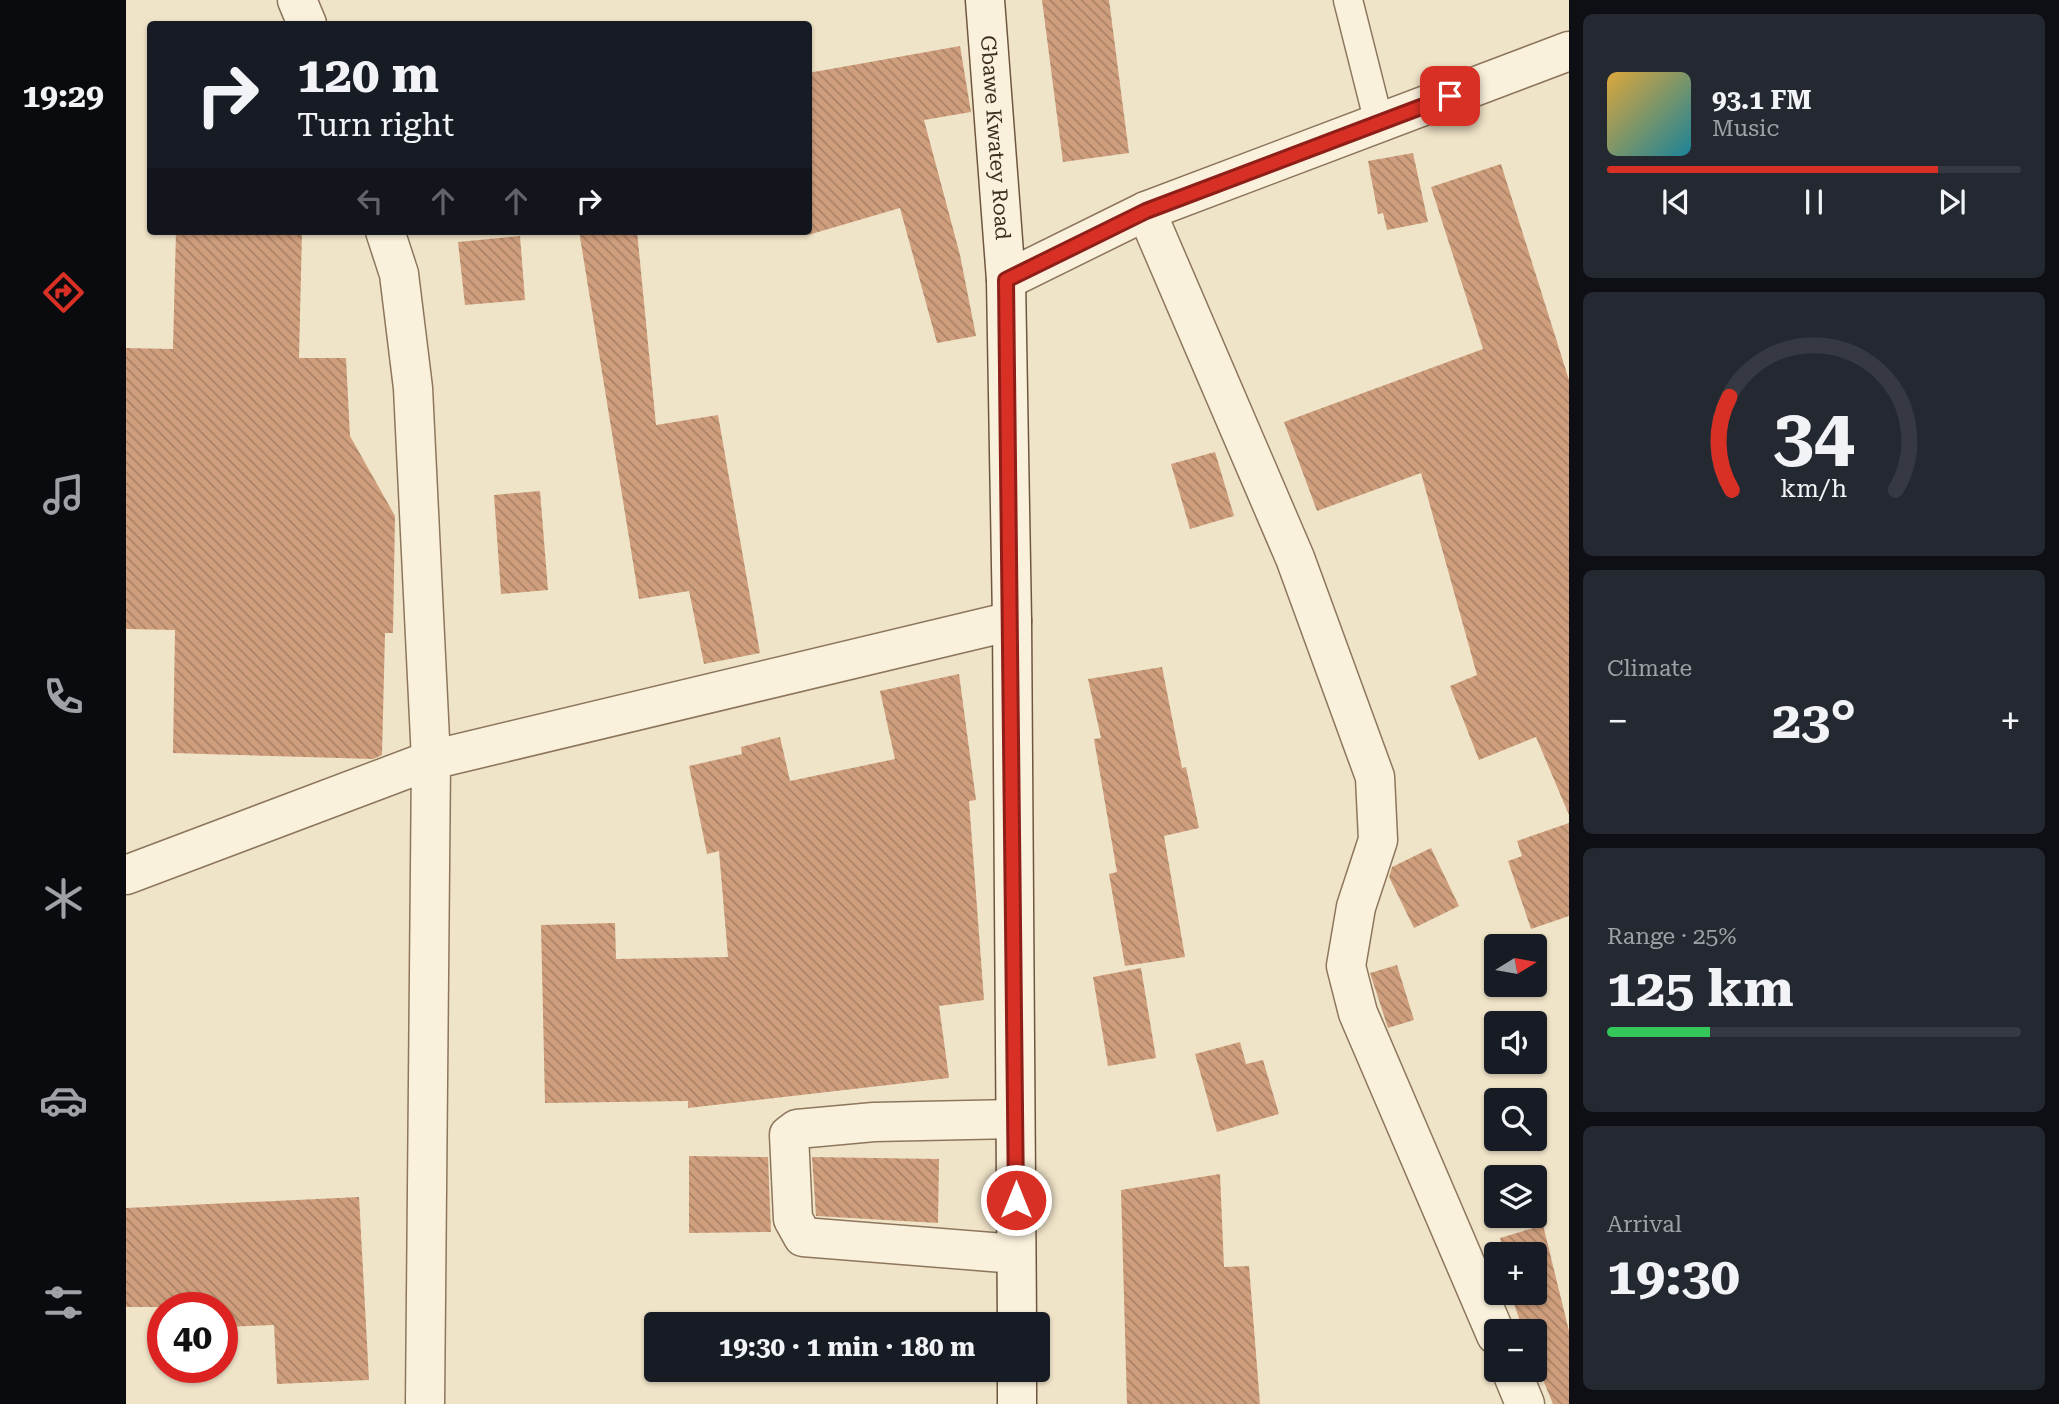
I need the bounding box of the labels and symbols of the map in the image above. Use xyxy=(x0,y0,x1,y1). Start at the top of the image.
street label: Gbawe Kwatey Road xyxy=(976,34,1015,241)
pin xyxy=(1420,66,1480,126)
north arrow xyxy=(1484,934,1547,998)
position arrow xyxy=(979,1163,1053,1237)
speed limit sign: 40 xyxy=(147,1292,238,1383)

